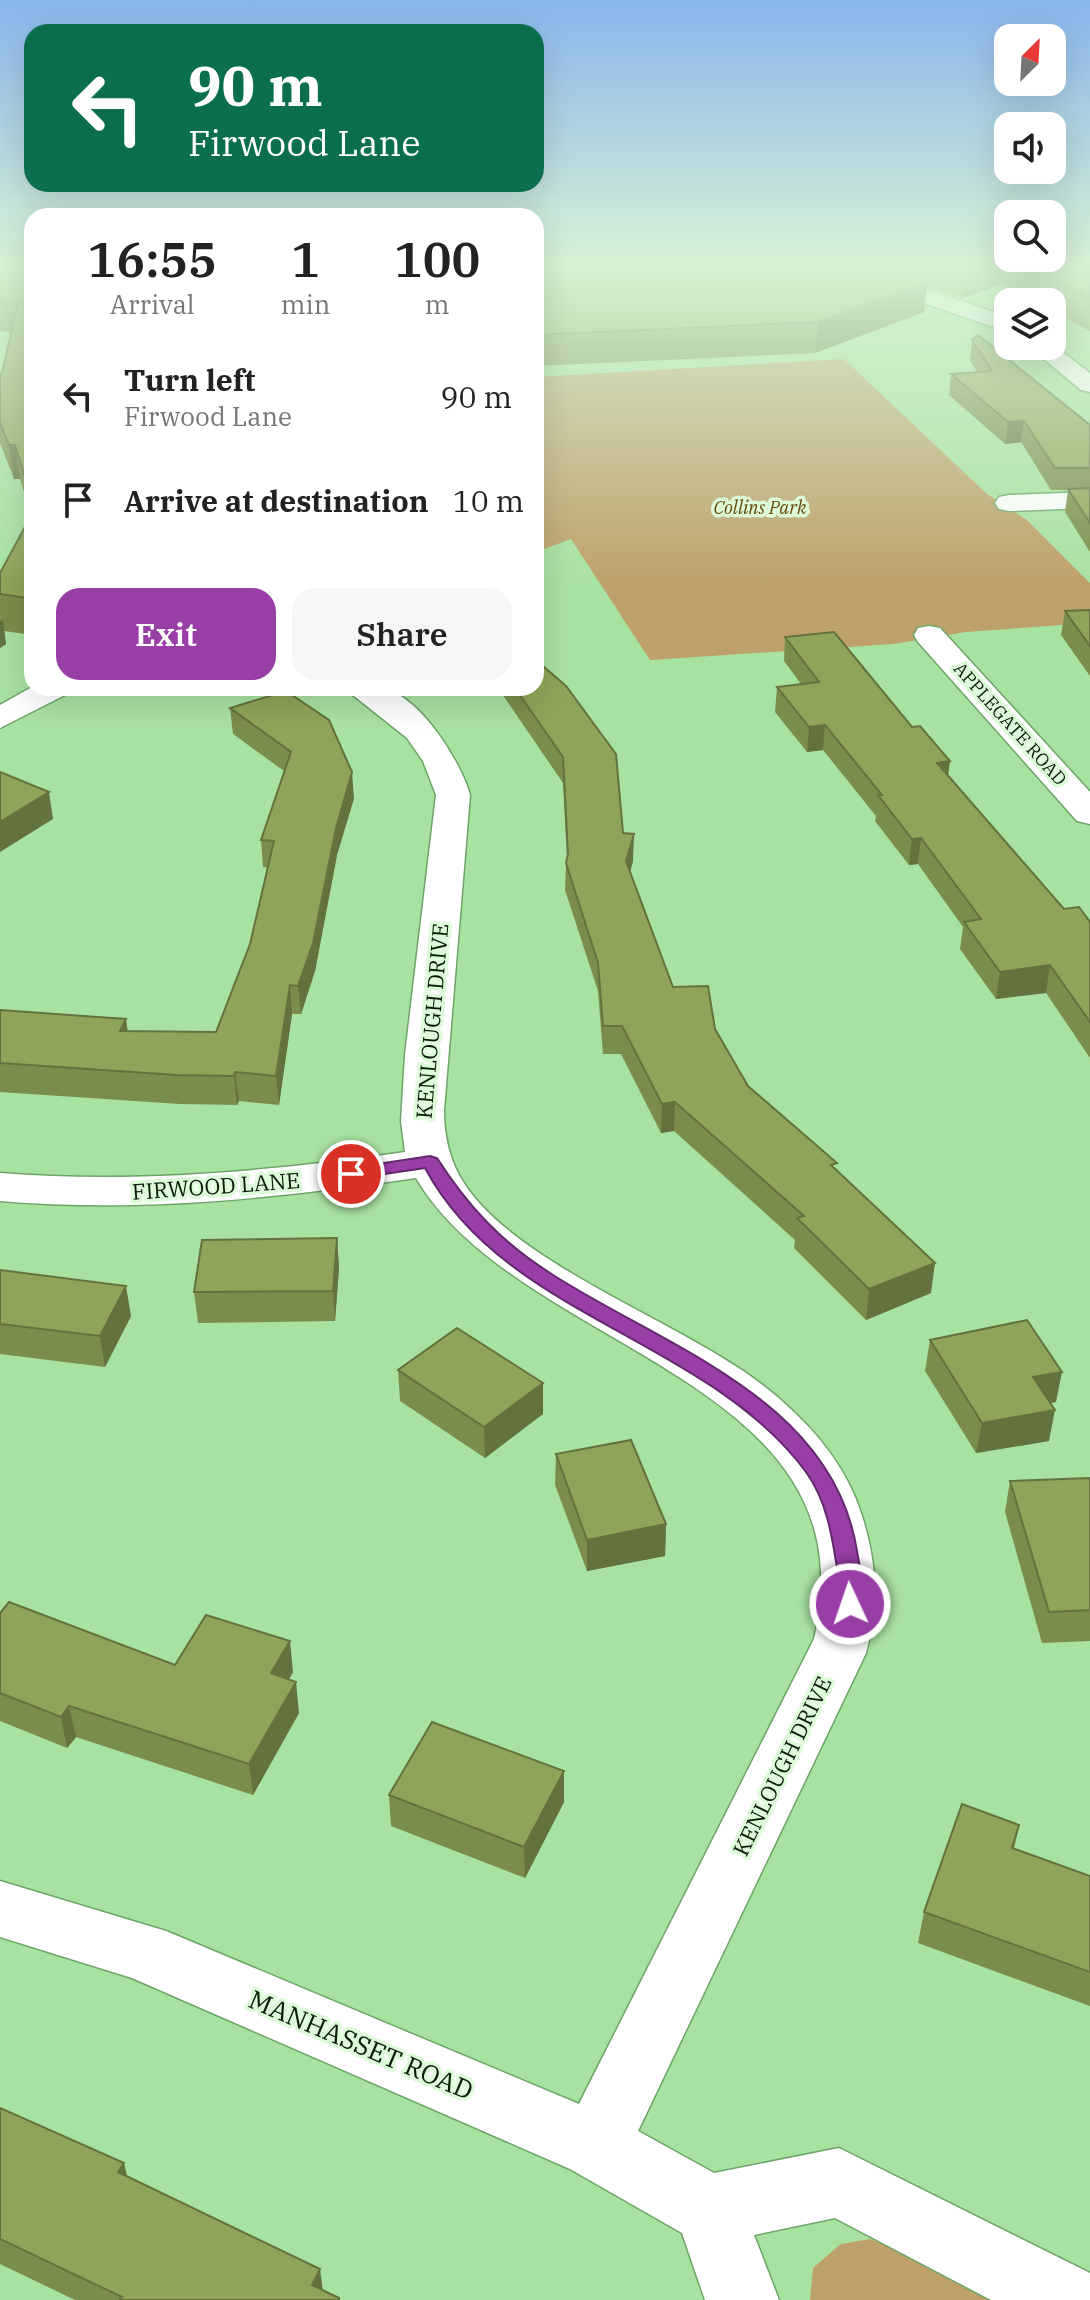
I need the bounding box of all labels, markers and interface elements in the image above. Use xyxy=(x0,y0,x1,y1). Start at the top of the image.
north arrow xyxy=(994,24,1066,96)
map controls xyxy=(994,24,1066,360)
text: 90 m xyxy=(188,49,323,121)
icon: left xyxy=(56,56,160,160)
button: sound xyxy=(994,112,1066,184)
text: Firwood Lane xyxy=(188,119,421,166)
button: search xyxy=(994,200,1066,272)
text: 16:55 xyxy=(88,228,217,290)
text: 1 xyxy=(291,228,320,290)
text: 100 xyxy=(394,228,480,290)
text: Arrival xyxy=(110,287,195,321)
text: min xyxy=(281,287,330,321)
text: m xyxy=(425,287,450,321)
button: layers xyxy=(994,288,1066,360)
text: Turn left xyxy=(124,360,256,399)
icon: left xyxy=(56,374,100,418)
text: 90 m xyxy=(440,377,512,416)
text: Firwood Lane xyxy=(124,399,292,433)
icon: arrive xyxy=(56,478,100,522)
text: Arrive at destination xyxy=(124,481,429,520)
text: 10 m xyxy=(453,481,524,520)
park label: Collins Park xyxy=(713,496,807,519)
button: Exit xyxy=(56,588,276,680)
button: Share xyxy=(292,588,512,680)
street label: APPLEGATE ROAD xyxy=(949,657,1072,790)
street label: KENLOUGH DRIVE xyxy=(409,922,455,1120)
pin xyxy=(317,1140,385,1208)
icon: arrive xyxy=(329,1152,373,1196)
street label: FIRWOOD LANE xyxy=(131,1165,301,1206)
position arrow xyxy=(808,1562,892,1646)
street label: KENLOUGH DRIVE xyxy=(725,1671,838,1860)
street label: MANHASSET ROAD xyxy=(244,1981,479,2107)

